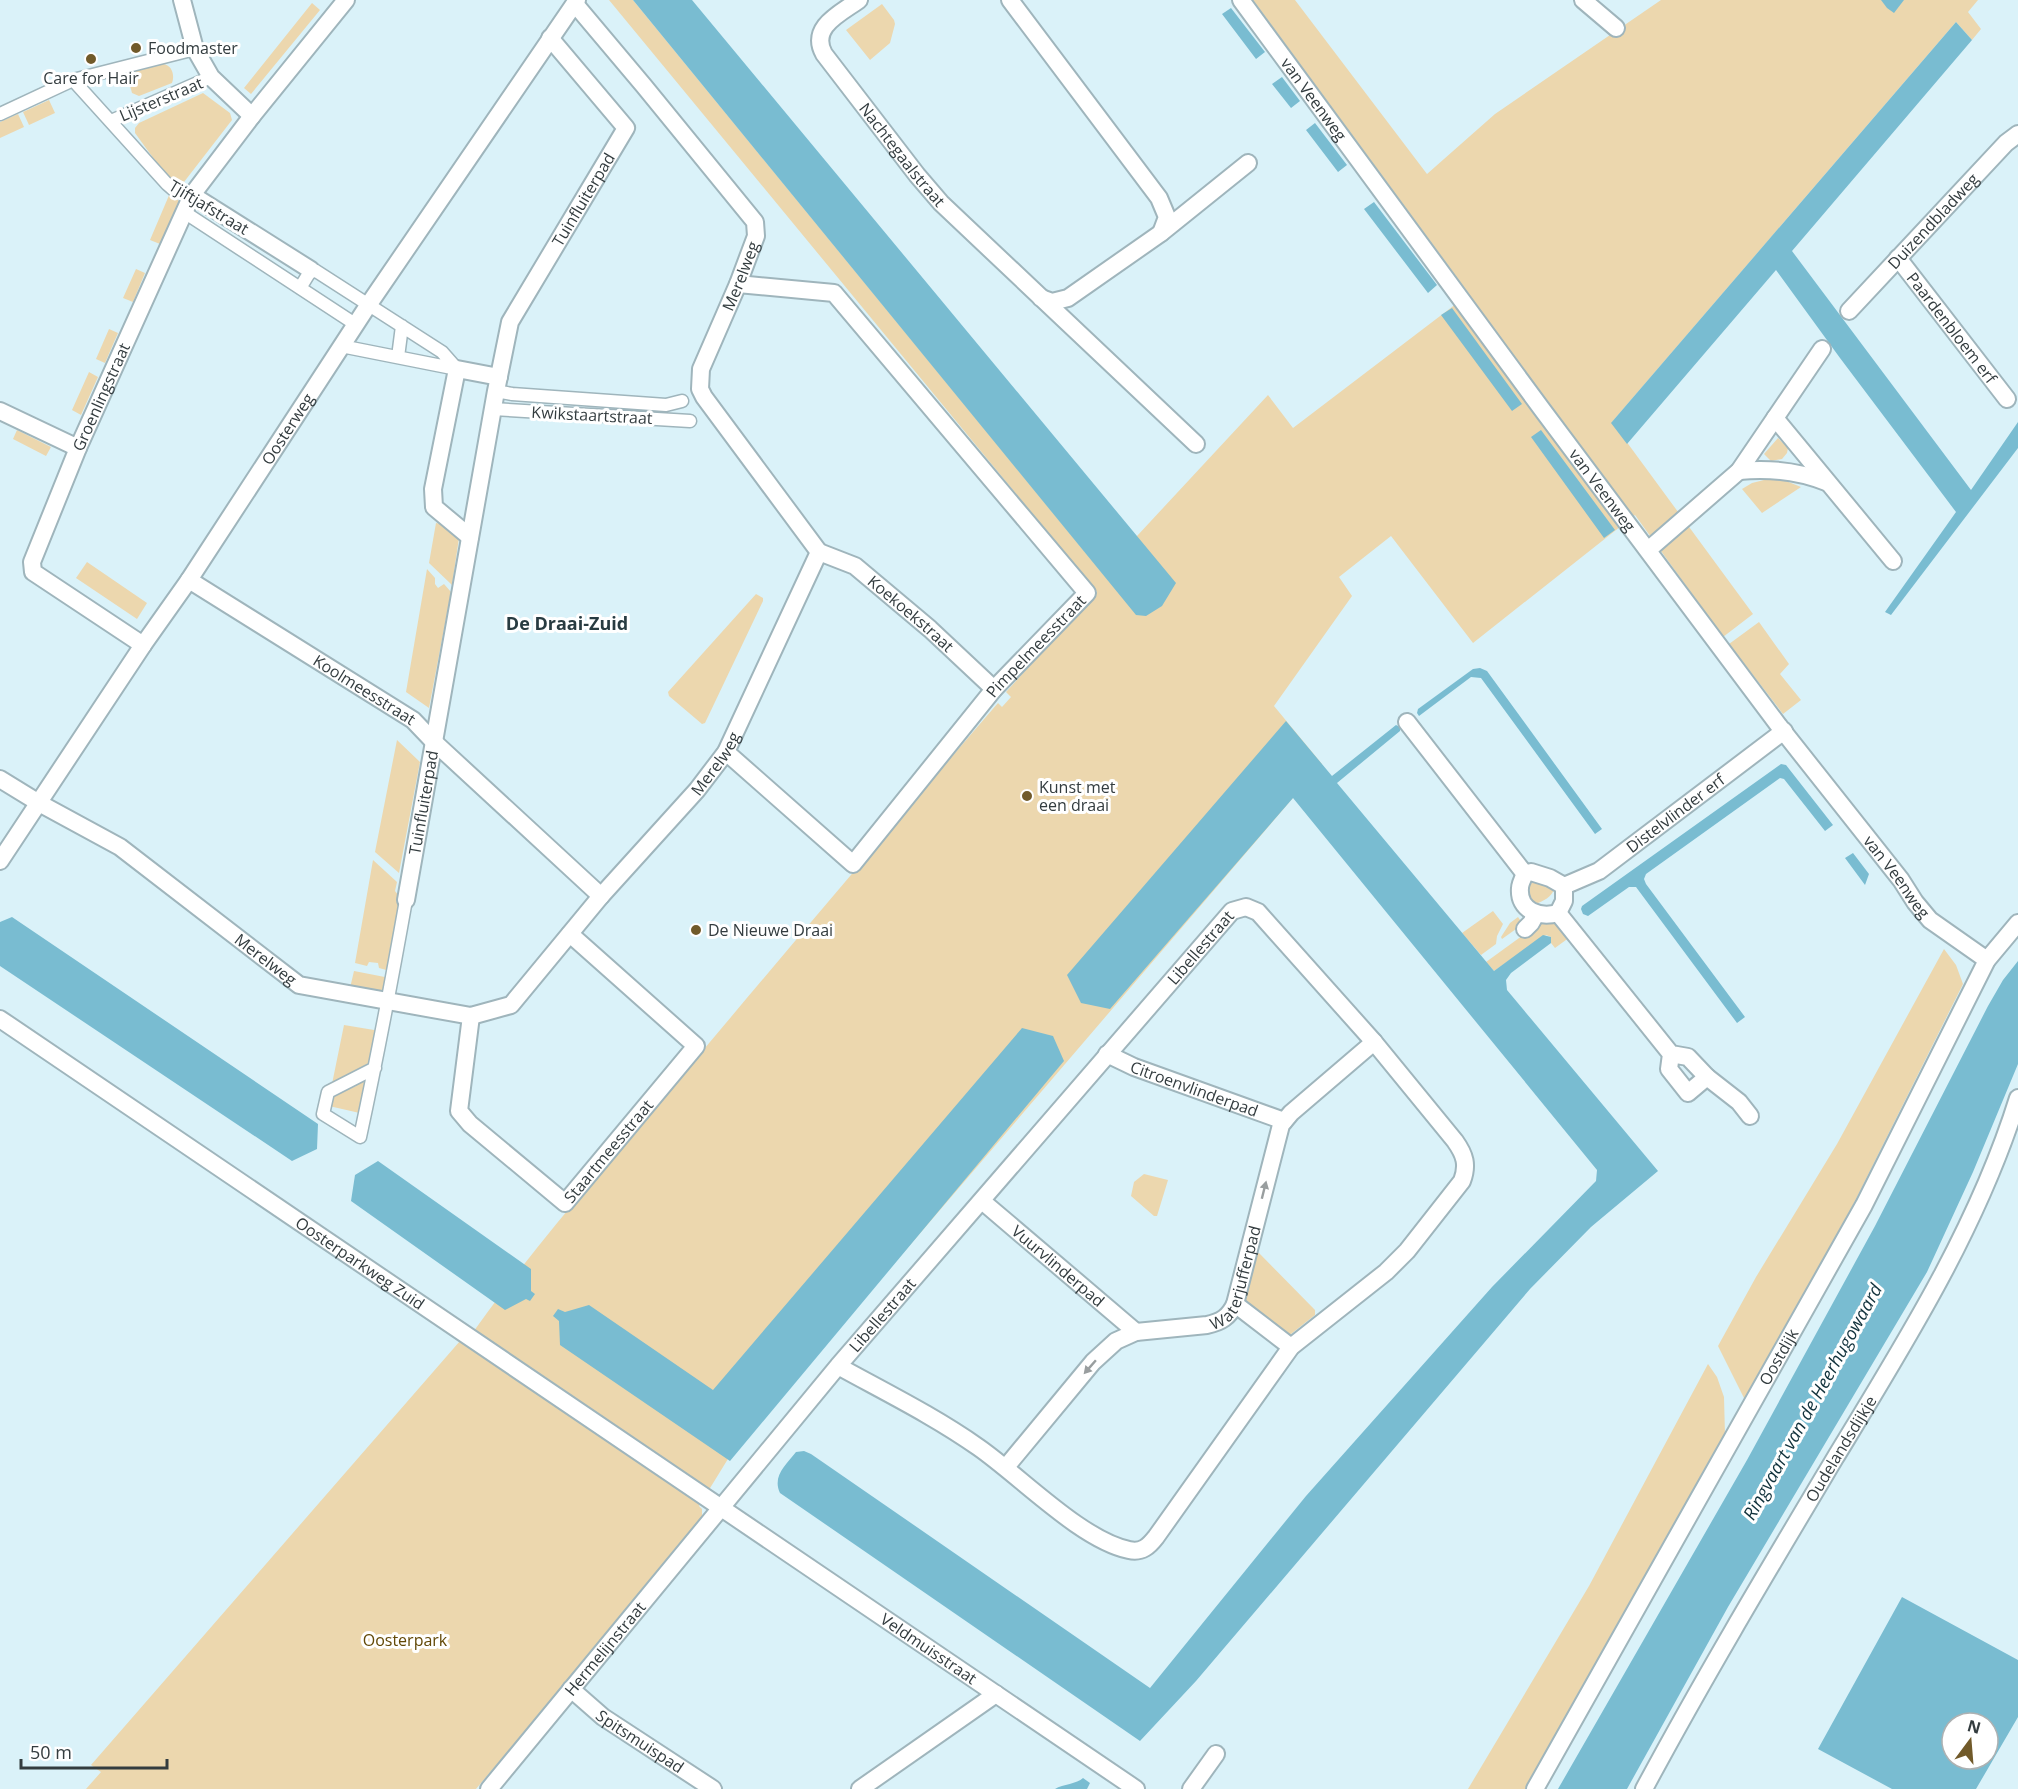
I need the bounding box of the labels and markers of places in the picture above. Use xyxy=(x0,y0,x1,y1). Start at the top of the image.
place label: Foodmaster xyxy=(148,37,238,59)
marker: Foodmaster xyxy=(129,41,143,55)
marker: Care for Hair xyxy=(84,52,98,66)
place label: Care for Hair xyxy=(43,67,139,89)
place label: Kunst met een draai xyxy=(1039,776,1116,816)
marker: Kunst met een draai xyxy=(1020,789,1034,803)
place label: De Nieuwe Draai xyxy=(708,919,833,941)
marker: De Nieuwe Draai xyxy=(689,923,703,937)

